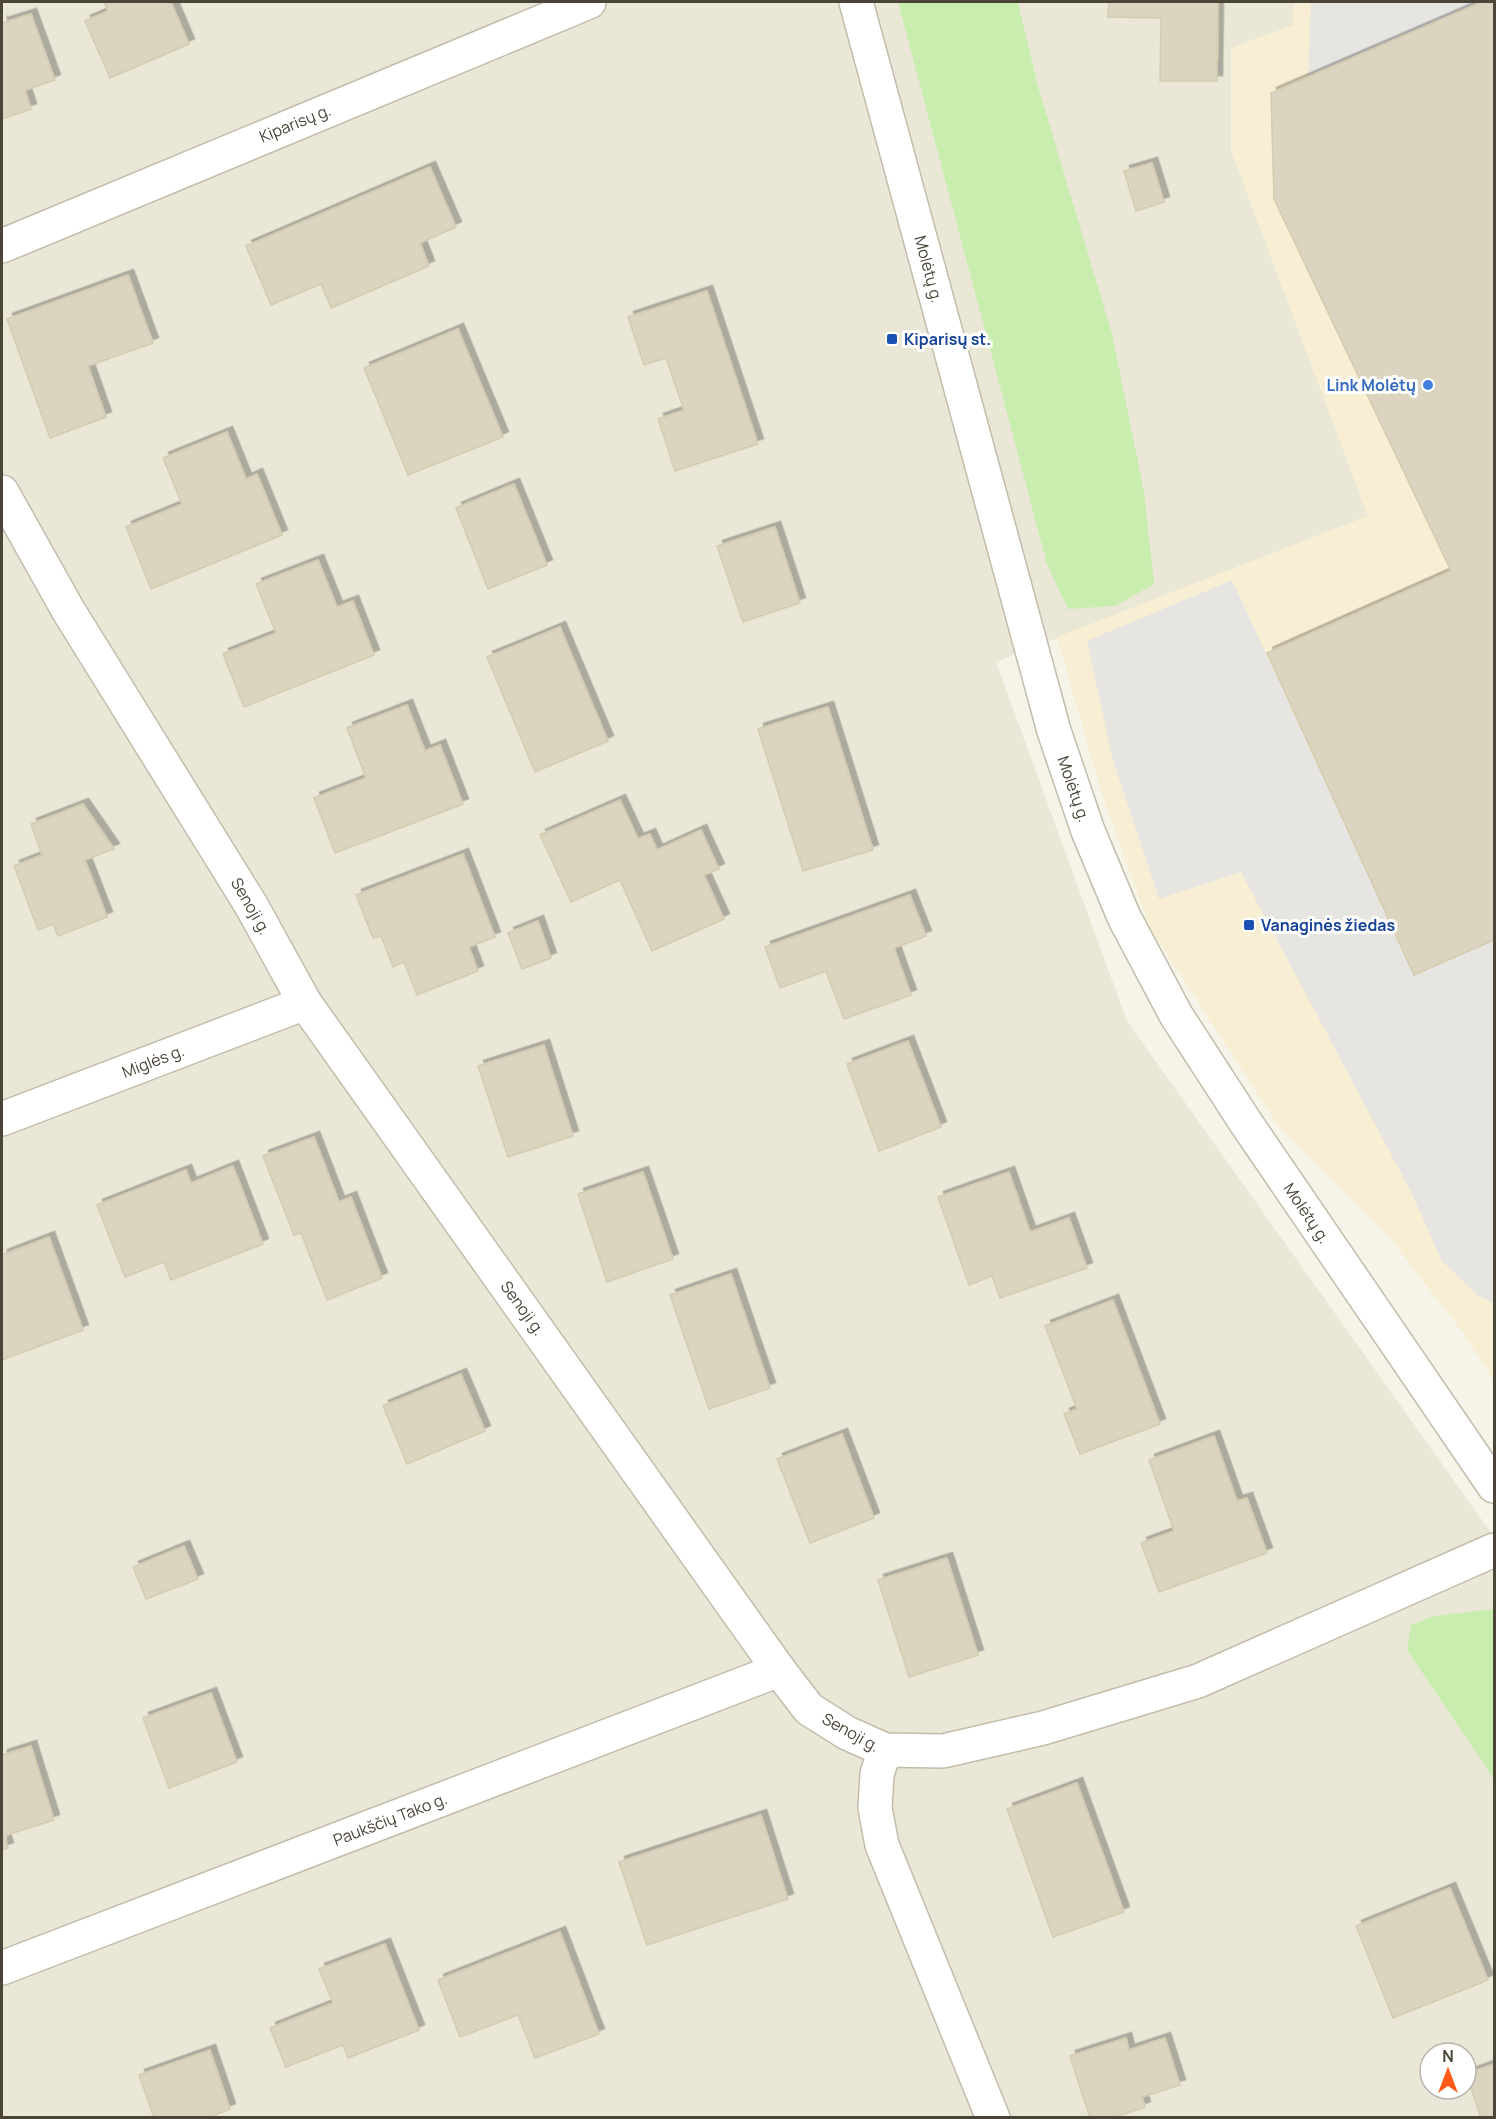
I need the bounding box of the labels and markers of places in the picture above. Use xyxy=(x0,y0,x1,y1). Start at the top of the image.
place label: Kiparisų st. xyxy=(904,328,991,350)
marker: Kiparisų st. xyxy=(885,332,899,346)
place label: Link Molėtų xyxy=(1327,374,1416,396)
marker: Link Molėtų xyxy=(1421,378,1435,392)
place label: Vanaginės žiedas xyxy=(1261,914,1396,936)
marker: Vanaginės žiedas xyxy=(1242,918,1256,932)

